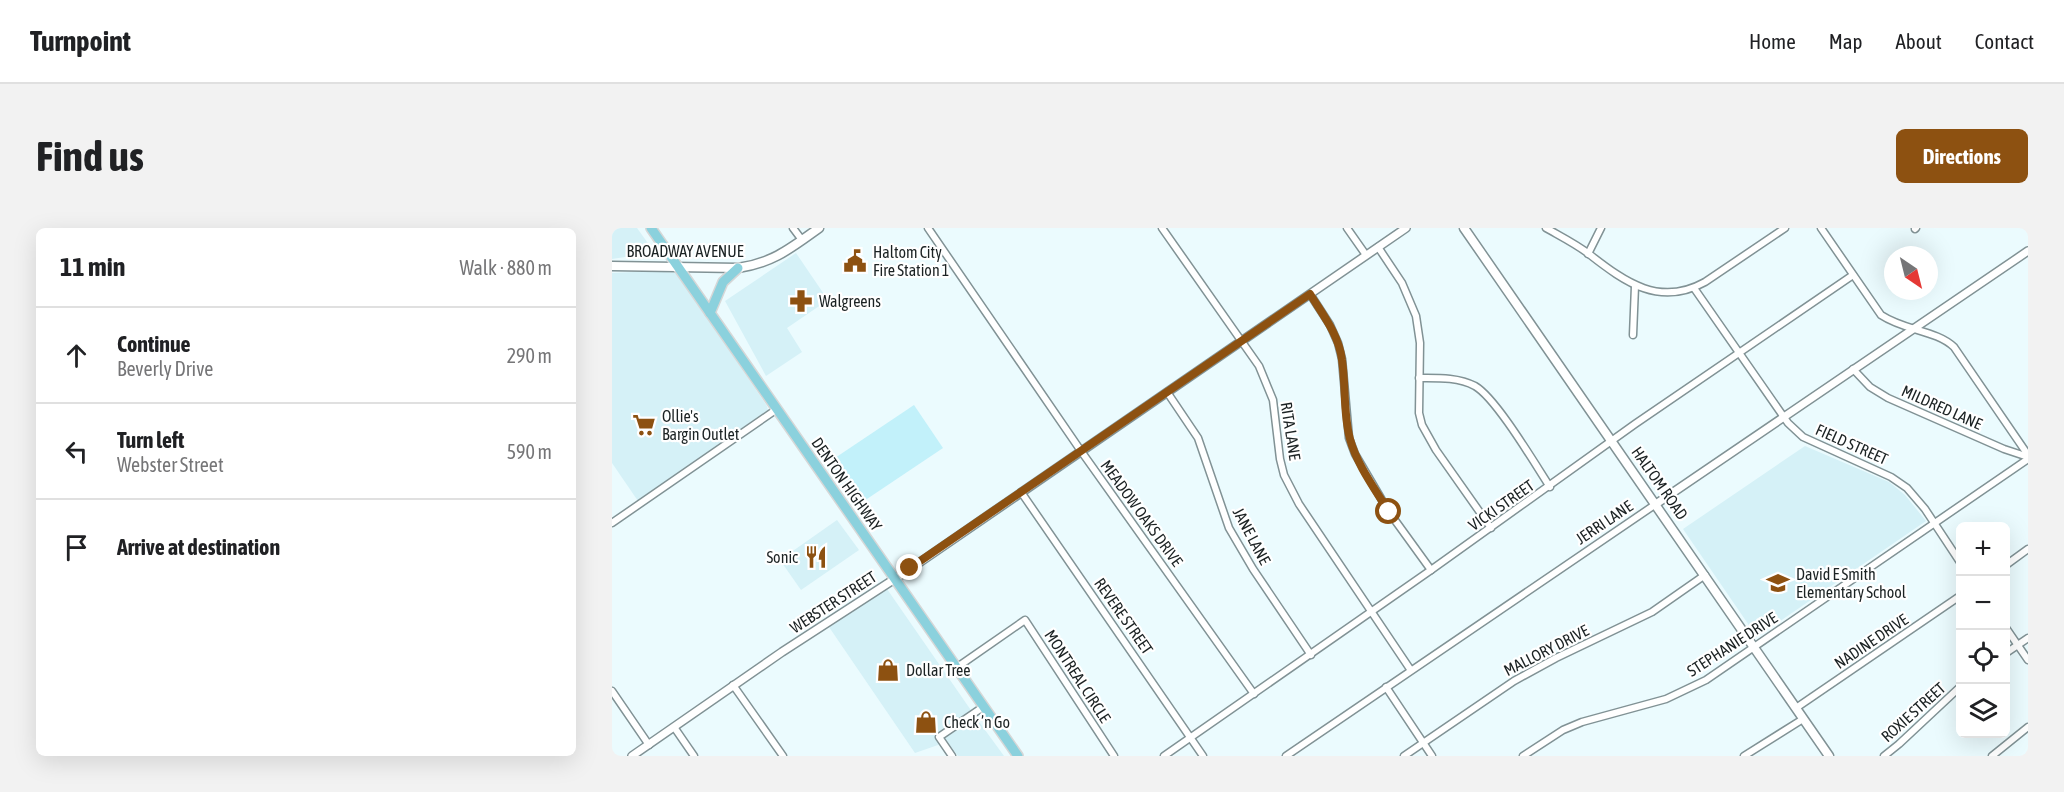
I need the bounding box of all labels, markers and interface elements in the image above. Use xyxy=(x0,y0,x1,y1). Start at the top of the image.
text: Turnpoint xyxy=(30,25,131,57)
text: Home xyxy=(1749,29,1796,53)
text: Map xyxy=(1829,29,1863,53)
text: About xyxy=(1896,29,1942,53)
text: Contact xyxy=(1975,29,2034,53)
button: Directions xyxy=(1896,129,2028,183)
text: Find us xyxy=(36,132,144,180)
street label: BROADWAY AVENUE xyxy=(627,242,744,260)
place label: Haltom City Fire Station 1 xyxy=(873,243,949,279)
north arrow xyxy=(1884,246,1938,300)
public building icon: Haltom City Fire Station 1 xyxy=(842,248,868,274)
text: 11 min xyxy=(60,252,125,282)
text: Walk · 880 m xyxy=(460,256,552,279)
pharmacy icon: Walgreens xyxy=(788,288,814,314)
place label: Walgreens xyxy=(819,292,881,311)
text: Continue xyxy=(117,331,191,357)
icon: ahead xyxy=(60,339,93,372)
text: 290 m xyxy=(507,344,552,367)
text: Beverly Drive xyxy=(117,357,213,380)
street label: MILDRED LANE xyxy=(1899,381,1985,433)
street label: RITA LANE xyxy=(1278,401,1305,462)
place label: Ollie's Bargin Outlet xyxy=(662,407,740,444)
supermarket icon: Ollie's Bargin Outlet xyxy=(631,412,657,438)
street label: FIELD STREET xyxy=(1813,420,1891,468)
text: Turn left xyxy=(117,427,184,453)
street label: DENTON HIGHWAY xyxy=(808,434,886,535)
icon: left xyxy=(60,435,93,468)
text: 590 m xyxy=(507,440,552,463)
street label: HALTOM ROAD xyxy=(1628,443,1692,523)
text: Webster Street xyxy=(117,453,224,476)
street label: MEADOW OAKS DRIVE xyxy=(1097,456,1187,570)
street label: VICKI STREET xyxy=(1465,476,1537,534)
street label: JERRI LANE xyxy=(1572,496,1636,547)
route start xyxy=(1375,498,1401,524)
street label: JANE LANE xyxy=(1230,505,1275,568)
map controls xyxy=(1956,522,2010,738)
button: + xyxy=(1956,522,2010,576)
icon: arrive xyxy=(60,531,93,564)
text: Arrive at destination xyxy=(117,534,280,560)
restaurant icon: Sonic xyxy=(803,544,829,570)
place label: Sonic xyxy=(766,548,798,566)
route end xyxy=(896,554,922,580)
place label: David E Smith Elementary School xyxy=(1796,565,1907,602)
street label: WEBSTER STREET xyxy=(787,567,879,637)
school or university icon: David E Smith Elementary School xyxy=(1765,570,1791,596)
street label: REVERE STREET xyxy=(1091,574,1157,658)
button: − xyxy=(1956,576,2010,630)
street label: STEPHANIE DRIVE xyxy=(1684,608,1781,680)
street label: NADINE DRIVE xyxy=(1831,610,1911,672)
street label: MALLORY DRIVE xyxy=(1501,621,1592,679)
street label: MONTREAL CIRCLE xyxy=(1041,626,1115,726)
button: locate xyxy=(1956,630,2010,684)
shop icon: Dollar Tree xyxy=(875,657,901,683)
place label: Dollar Tree xyxy=(906,661,971,679)
street label: ROXIE STREET xyxy=(1877,679,1949,745)
button: layers xyxy=(1956,684,2010,738)
shop icon: Check ’n Go xyxy=(913,709,939,735)
place label: Check ’n Go xyxy=(944,713,1010,731)

